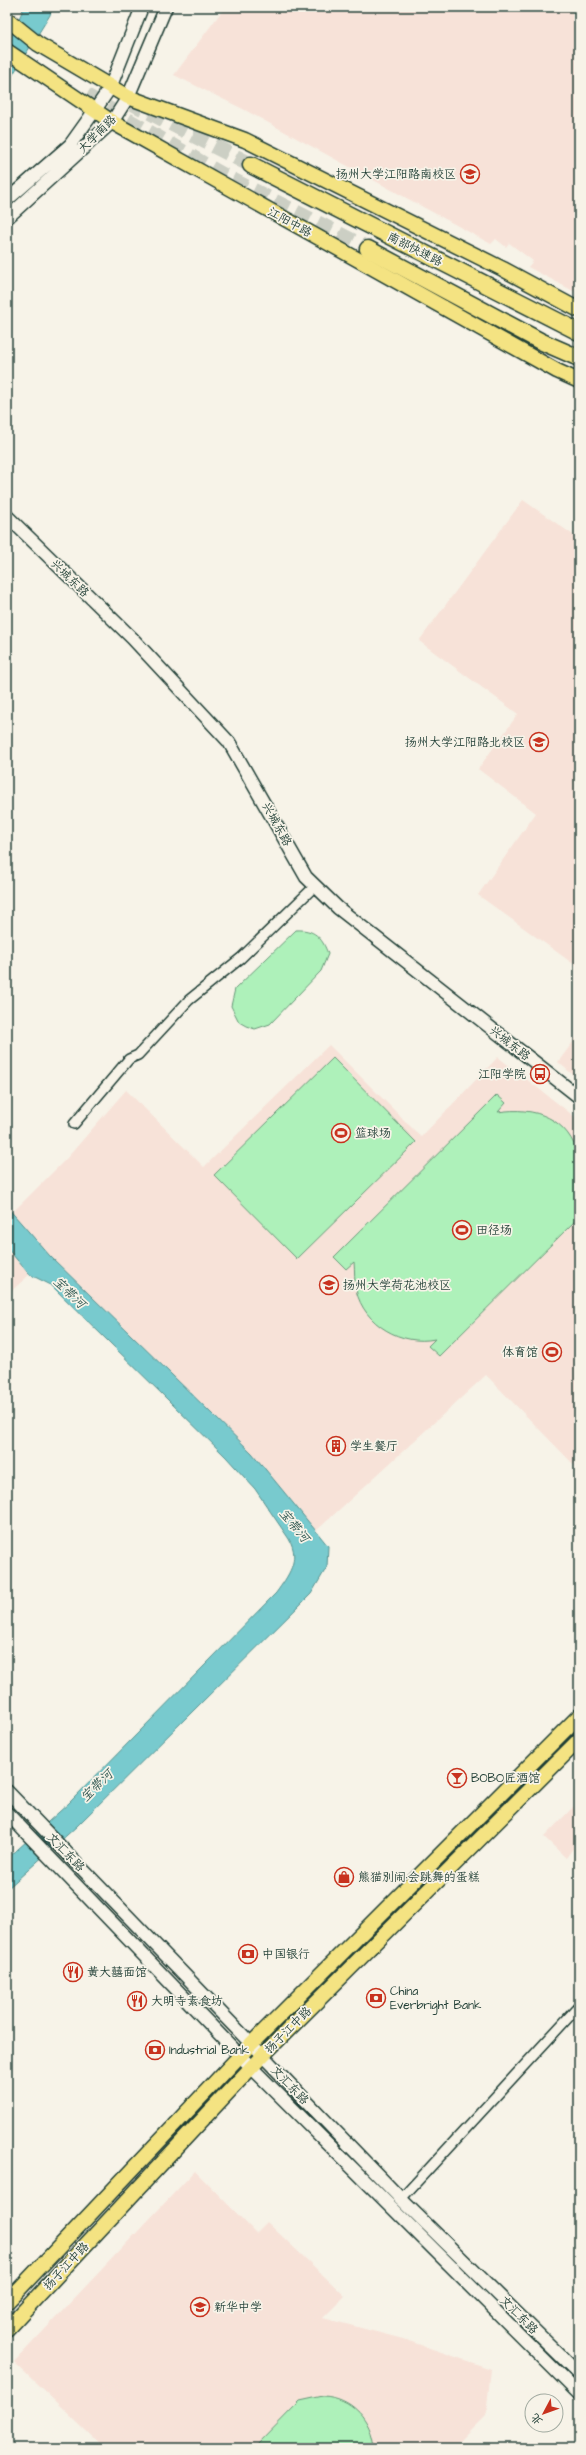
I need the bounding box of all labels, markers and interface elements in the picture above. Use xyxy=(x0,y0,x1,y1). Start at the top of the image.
street label: 大学南路 xyxy=(74,111,120,157)
school or university icon: 扬州大学江阳路南校区 xyxy=(459,163,481,185)
place label: 扬州大学江阳路南校区 xyxy=(336,166,456,183)
street label: 江阳中路 xyxy=(265,203,315,242)
street label: 南部快速路 xyxy=(384,228,445,271)
street label: 兴城东路 xyxy=(46,556,93,601)
school or university icon: 扬州大学江阳路北校区 xyxy=(528,731,550,753)
place label: 扬州大学江阳路北校区 xyxy=(405,734,525,751)
street label: 兴城东路 xyxy=(257,799,296,849)
street label: 兴城东路 xyxy=(486,1022,534,1065)
bus stop icon: 江阳学院 xyxy=(529,1063,551,1085)
place label: 江阳学院 xyxy=(478,1066,526,1083)
sports icon: 篮球场 xyxy=(330,1122,352,1144)
place label: 篮球场 xyxy=(355,1125,391,1142)
sports icon: 田径场 xyxy=(451,1219,473,1241)
place label: 田径场 xyxy=(476,1222,512,1239)
water label: 宝带河 xyxy=(49,1273,91,1314)
school or university icon: 扬州大学荷花池校区 xyxy=(318,1274,340,1296)
place label: 扬州大学荷花池校区 xyxy=(343,1277,451,1294)
sports icon: 体育馆 xyxy=(541,1341,563,1363)
place label: 体育馆 xyxy=(502,1344,538,1361)
building icon: 学生餐厅 xyxy=(325,1435,347,1457)
place label: 学生餐厅 xyxy=(350,1438,398,1455)
water label: 宝带河 xyxy=(275,1505,315,1548)
water label: 宝带河 xyxy=(76,1764,118,1806)
bar icon: BOBO匠酒馆 xyxy=(446,1767,468,1789)
place label: BOBO匠酒馆 xyxy=(471,1770,540,1787)
street label: 文汇东路 xyxy=(43,1829,88,1876)
shop icon: 熊猫别闹·会跳舞的蛋糕 xyxy=(333,1866,355,1888)
place label: 熊猫别闹·会跳舞的蛋糕 xyxy=(358,1869,480,1886)
bank icon: 中国银行 xyxy=(237,1943,259,1965)
place label: 中国银行 xyxy=(262,1946,310,1963)
restaurant icon: 黄大囍面馆 xyxy=(62,1961,84,1983)
place label: 黄大囍面馆 xyxy=(87,1964,147,1981)
place label: China Everbright Bank xyxy=(390,1983,482,2015)
bank icon: China Everbright Bank xyxy=(365,1987,387,2009)
restaurant icon: 大明寺素食坊 xyxy=(126,1990,148,2012)
place label: 大明寺素食坊 xyxy=(151,1993,223,2010)
street label: 扬子江中路 xyxy=(261,2003,316,2058)
bank icon: Industrial Bank xyxy=(144,2039,166,2061)
place label: Industrial Bank xyxy=(169,2042,250,2059)
street label: 文汇东路 xyxy=(267,2062,312,2109)
street label: 扬子江中路 xyxy=(40,2239,93,2294)
street label: 文汇东路 xyxy=(496,2292,542,2338)
school or university icon: 新华中学 xyxy=(189,2296,211,2318)
place label: 新华中学 xyxy=(214,2299,262,2316)
north arrow xyxy=(524,2393,564,2433)
text: 北 xyxy=(528,2410,546,2428)

